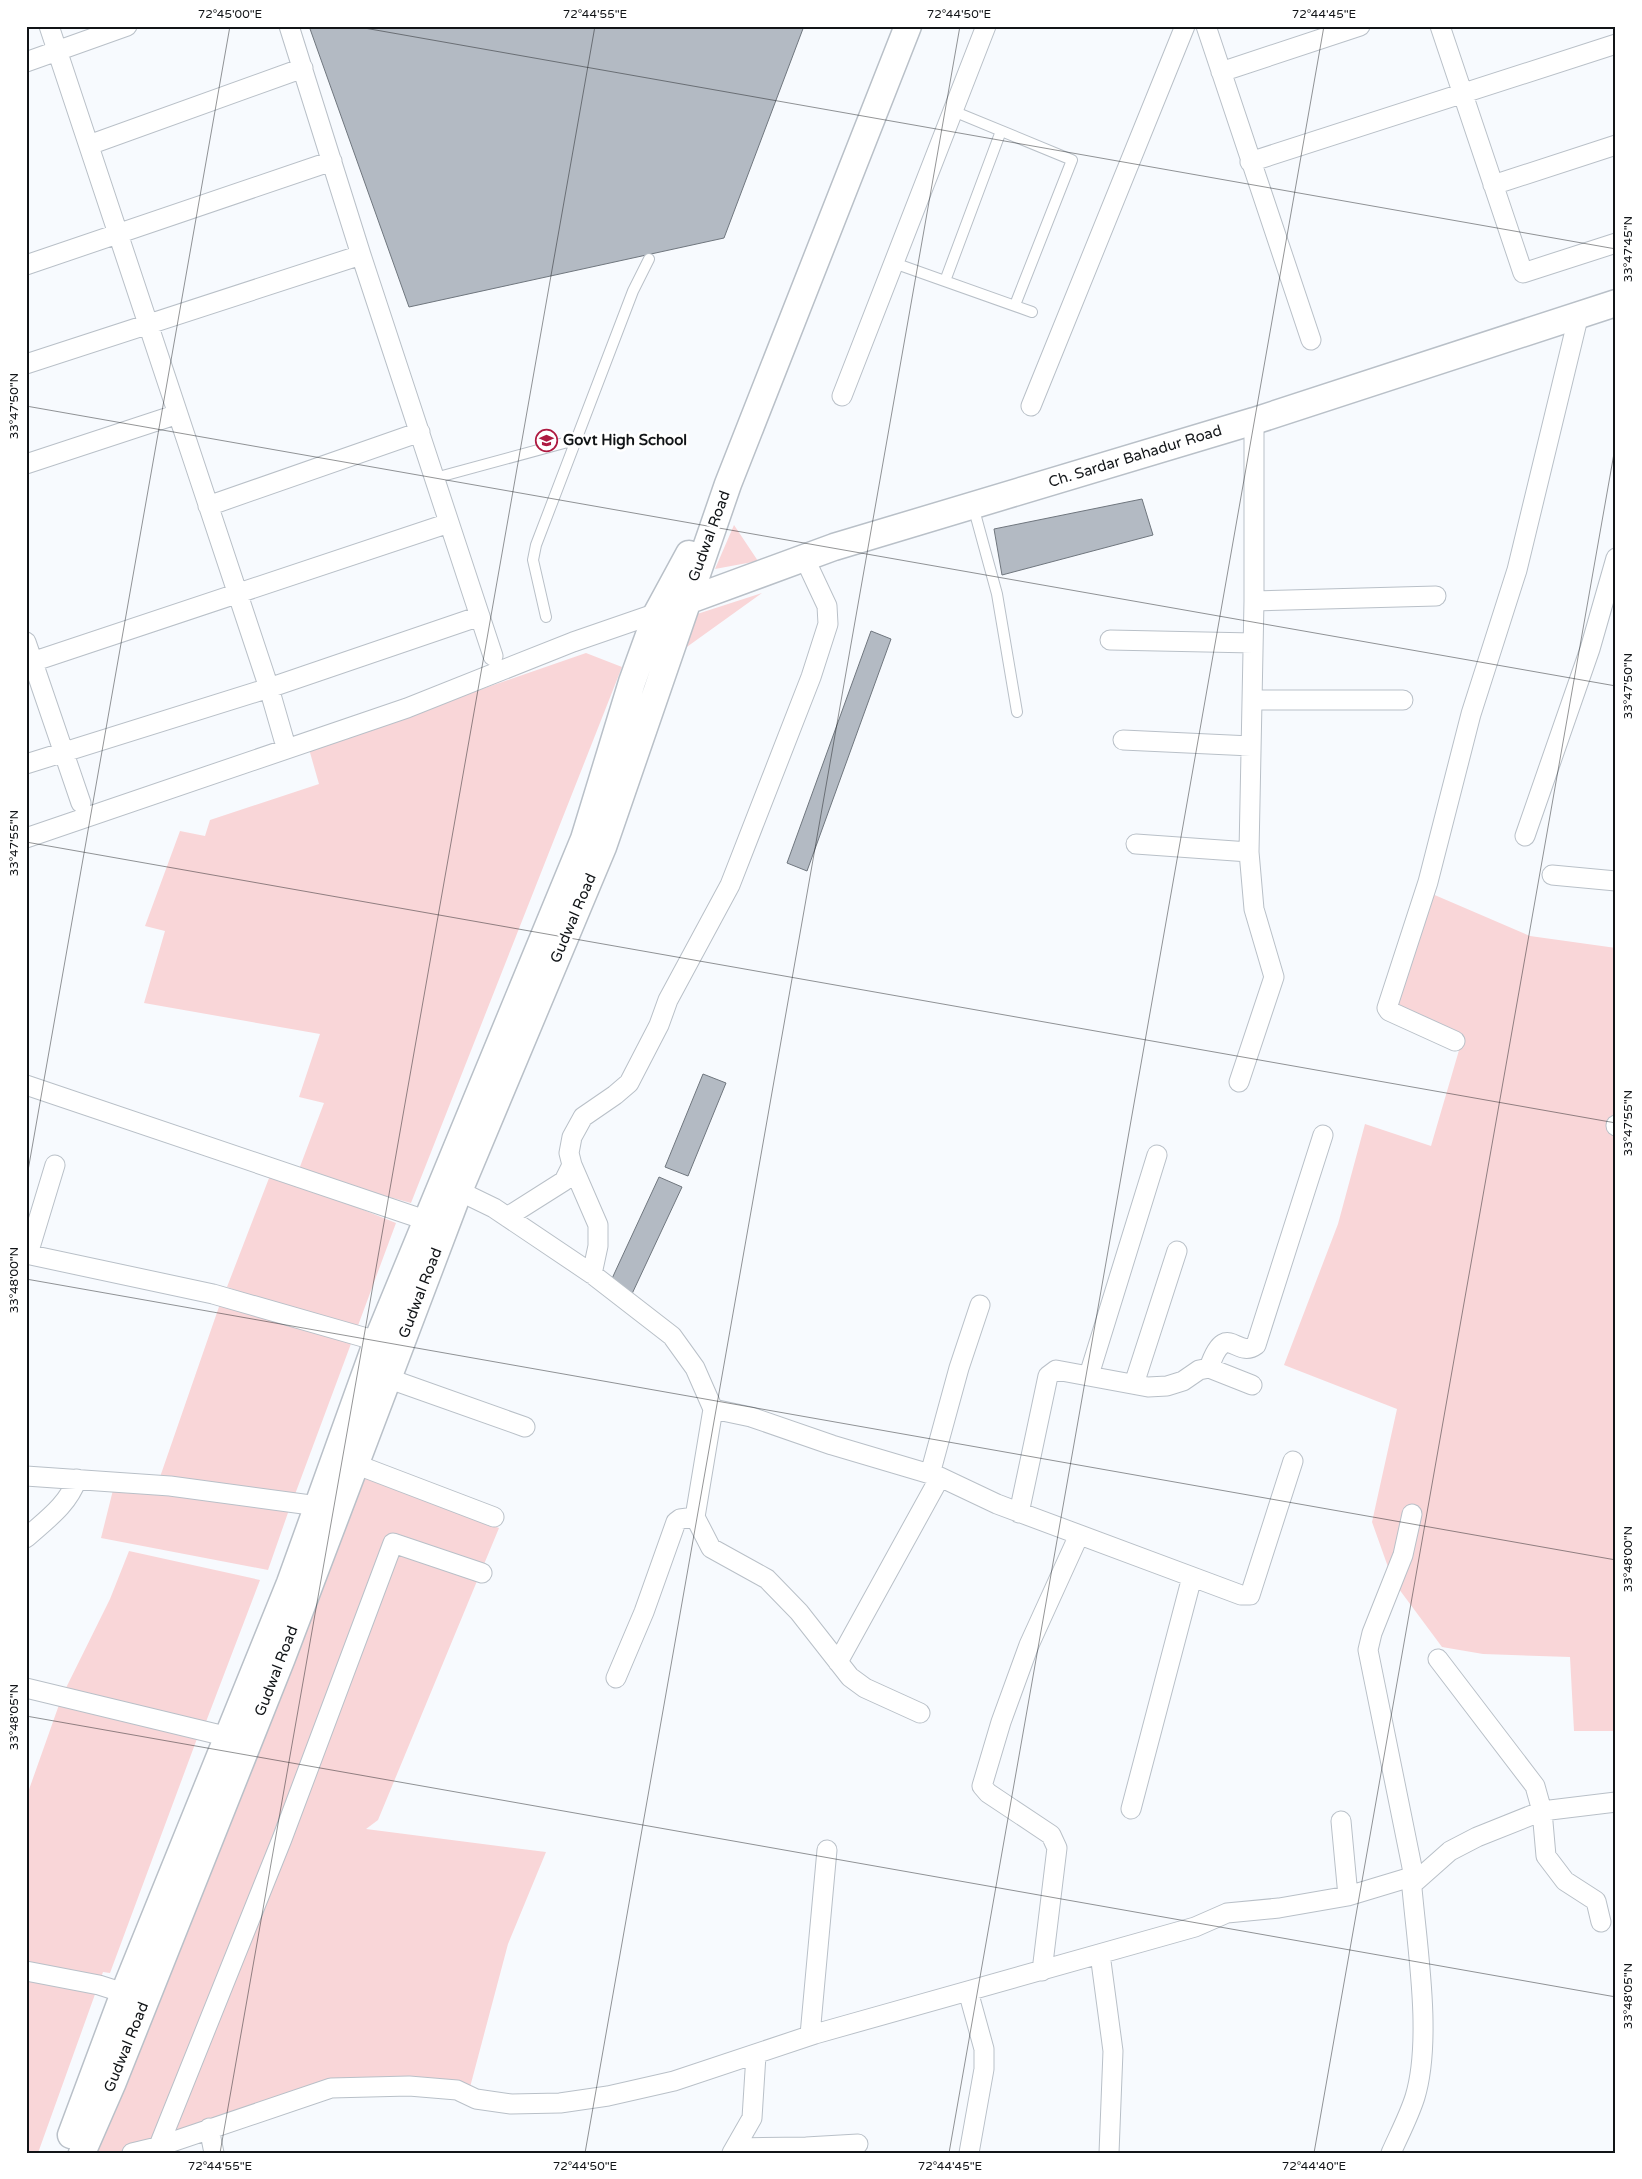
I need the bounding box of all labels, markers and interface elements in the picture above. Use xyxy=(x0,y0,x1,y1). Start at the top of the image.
text: 72°45'00"E xyxy=(198,7,263,21)
text: 72°44'55"E xyxy=(563,7,628,21)
text: 72°44'50"E xyxy=(927,7,992,21)
text: 72°44'45"E xyxy=(1292,7,1357,21)
text: 33°47'45"N xyxy=(1621,216,1635,282)
text: 33°47'50"N xyxy=(7,373,21,439)
street label: Ch. Sardar Bahadur Road xyxy=(1046,421,1224,491)
school or university icon: Govt High School xyxy=(535,428,559,452)
place label: Govt High School xyxy=(563,431,687,450)
street label: Gudwal Road xyxy=(684,488,734,584)
text: 33°47'50"N xyxy=(1621,653,1635,719)
text: 33°47'55"N xyxy=(7,810,21,876)
street label: Gudwal Road xyxy=(546,871,600,965)
text: 33°47'55"N xyxy=(1621,1090,1635,1156)
street label: Gudwal Road xyxy=(394,1245,446,1341)
text: 33°48'00"N xyxy=(7,1247,21,1313)
text: 33°48'00"N xyxy=(1621,1526,1635,1592)
street label: Gudwal Road xyxy=(250,1623,302,1719)
text: 33°48'05"N xyxy=(7,1684,21,1750)
text: 33°48'05"N xyxy=(1621,1963,1635,2029)
street label: Gudwal Road xyxy=(100,1999,152,2095)
text: 72°44'55"E xyxy=(188,2159,253,2173)
text: 72°44'50"E xyxy=(553,2159,618,2173)
text: 72°44'45"E xyxy=(918,2159,983,2173)
text: 72°44'40"E xyxy=(1282,2159,1347,2173)

